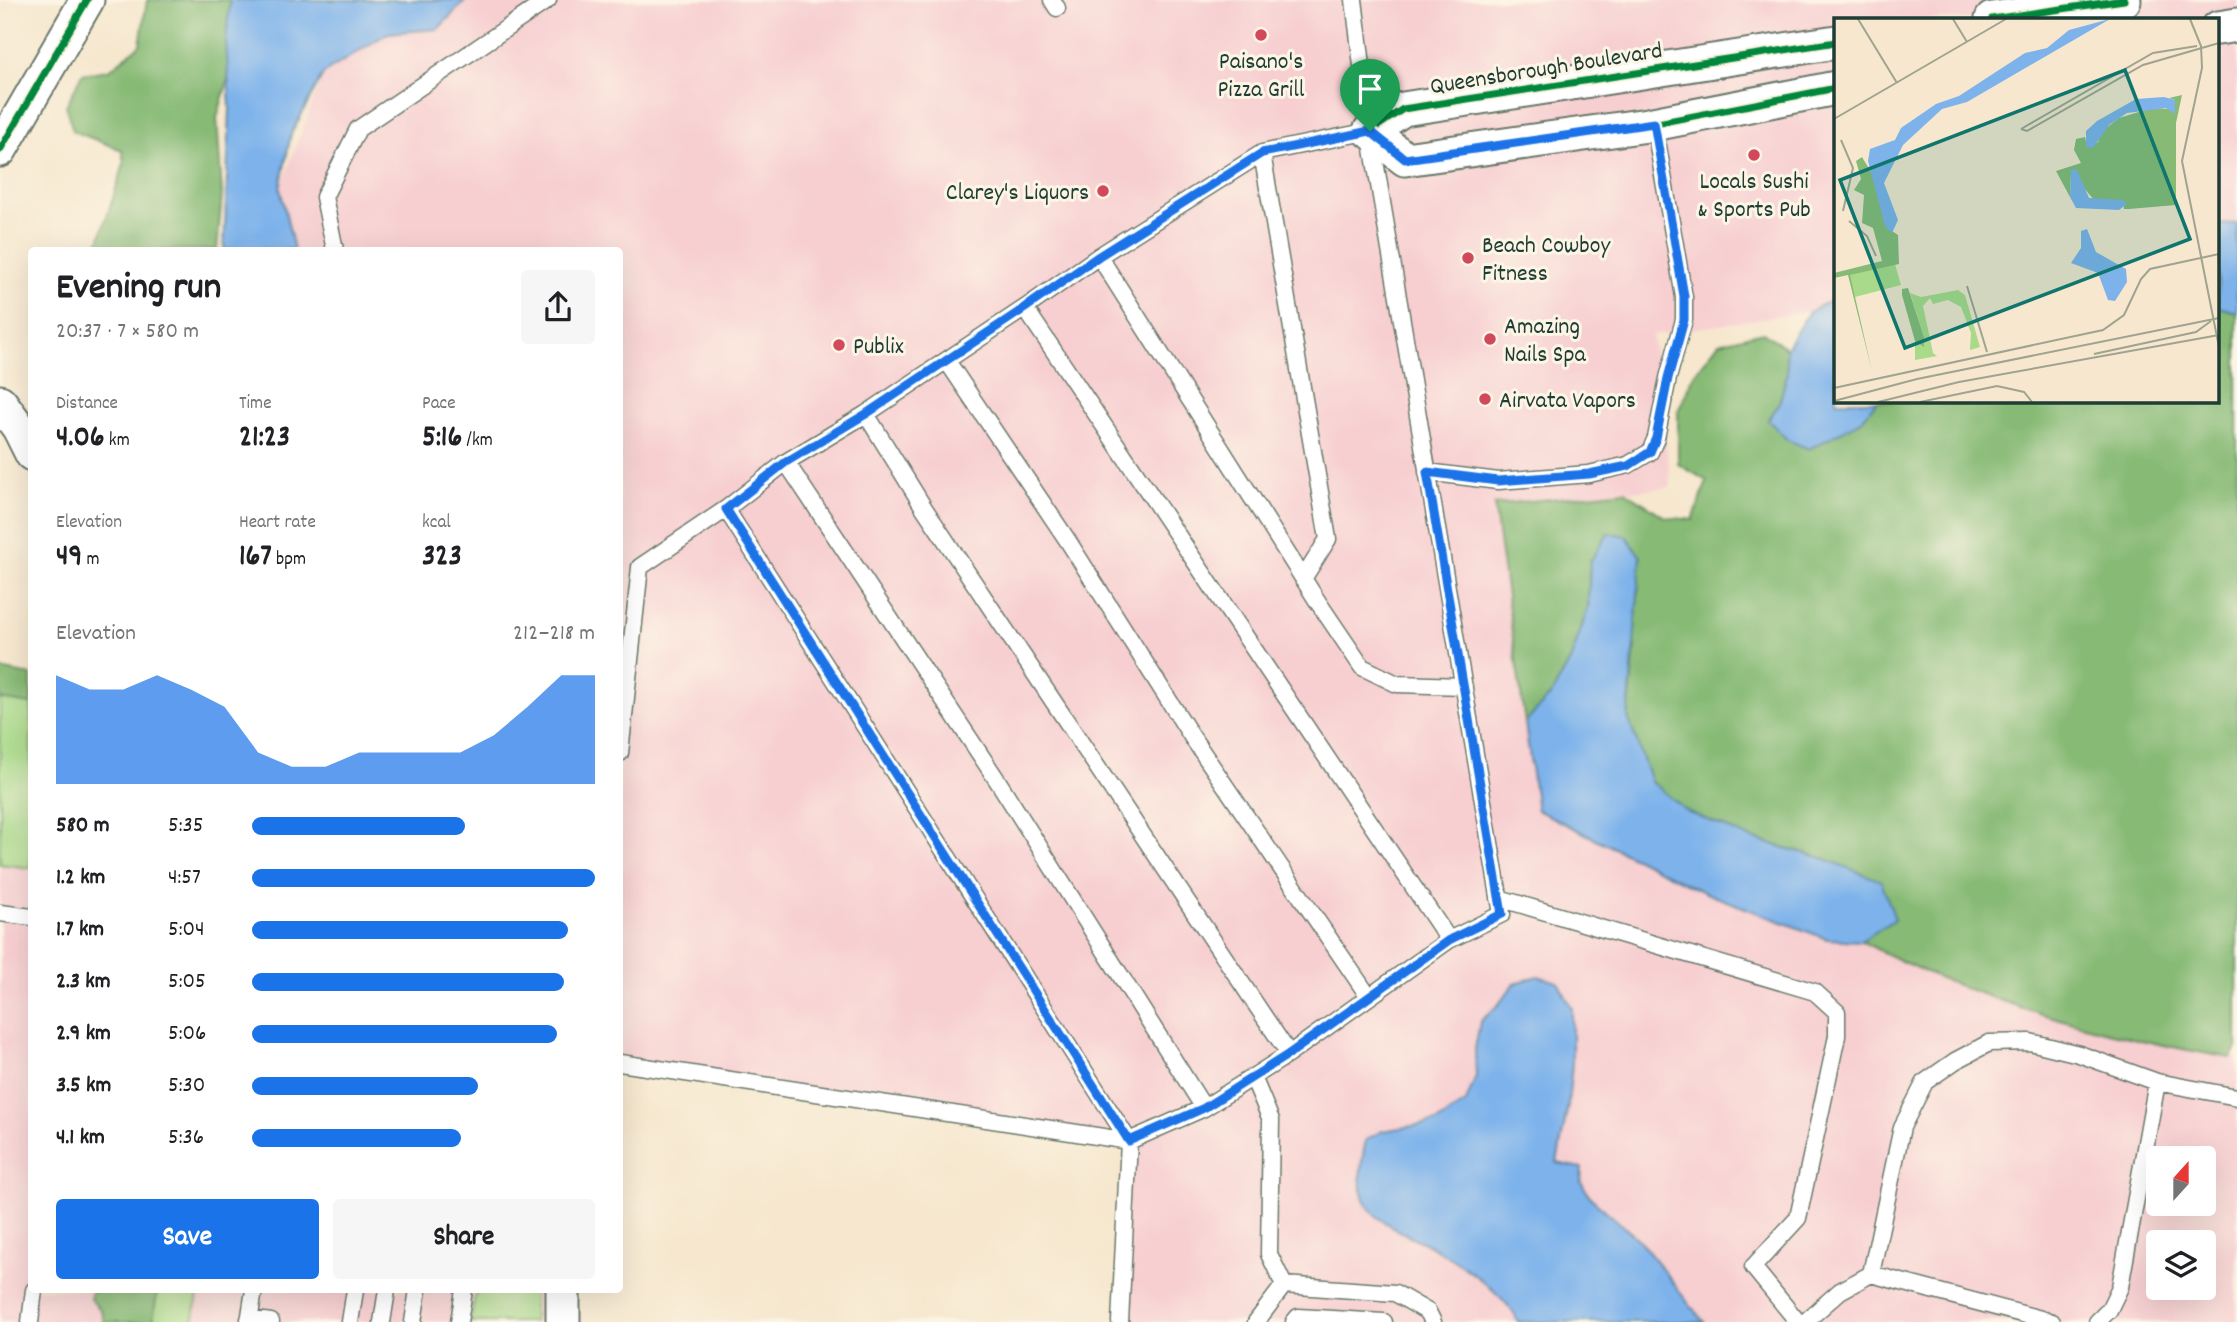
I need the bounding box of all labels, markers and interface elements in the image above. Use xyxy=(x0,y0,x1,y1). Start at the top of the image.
inset map xyxy=(1834,18,2220,402)
marker: Paisano's Pizza Grill xyxy=(1253,27,1269,43)
street label: Queensborough Boulevard xyxy=(1428,35,1665,105)
place label: Paisano's Pizza Grill xyxy=(1217,46,1305,108)
pin xyxy=(1340,59,1400,131)
icon: arrive xyxy=(1351,70,1389,108)
marker: Locals Sushi & Sports Pub xyxy=(1746,147,1762,163)
place label: Locals Sushi & Sports Pub xyxy=(1697,166,1811,228)
place label: Clarey's Liquors xyxy=(946,177,1089,211)
marker: Clarey's Liquors xyxy=(1095,183,1111,199)
place label: Beach Cowboy Fitness xyxy=(1482,230,1611,292)
marker: Beach Cowboy Fitness xyxy=(1460,250,1476,266)
text: Evening run xyxy=(56,262,221,317)
button: share xyxy=(521,270,595,344)
place label: Amazing Nails Spa xyxy=(1504,311,1586,373)
text: 20:37 · 7 × 580 m xyxy=(56,316,199,349)
place label: Publix xyxy=(853,331,904,365)
marker: Amazing Nails Spa xyxy=(1482,331,1498,347)
marker: Publix xyxy=(831,337,847,353)
place label: Airvata Vapors xyxy=(1499,385,1636,419)
text: Distance xyxy=(56,391,118,418)
text: Time xyxy=(239,391,272,418)
text: Pace xyxy=(422,391,456,418)
marker: Airvata Vapors xyxy=(1477,391,1493,407)
text: 4.06 xyxy=(56,418,104,461)
text: 21:23 xyxy=(239,418,290,461)
text: 5:16 xyxy=(422,418,462,461)
text: km xyxy=(104,428,130,455)
text: /km xyxy=(462,428,493,455)
text: Elevation xyxy=(56,510,122,537)
text: Heart rate xyxy=(239,510,316,537)
text: kcal xyxy=(422,510,451,537)
text: 49 xyxy=(56,537,82,580)
text: 167 xyxy=(239,537,272,580)
text: 323 xyxy=(422,537,462,580)
text: m xyxy=(82,547,100,574)
text: bpm xyxy=(272,547,306,574)
text: Elevation xyxy=(56,618,136,651)
text: 212–218 m xyxy=(513,618,595,651)
text: 580 m xyxy=(56,810,109,843)
text: 5:35 xyxy=(168,810,203,843)
text: 1.2 km xyxy=(56,862,105,895)
text: 4:57 xyxy=(168,862,201,895)
text: 1.7 km xyxy=(56,914,104,947)
text: 5:04 xyxy=(168,914,205,947)
text: 2.3 km xyxy=(56,966,111,999)
text: 5:05 xyxy=(168,966,206,999)
text: 2.9 km xyxy=(56,1018,111,1051)
text: 5:06 xyxy=(168,1018,206,1051)
text: 3.5 km xyxy=(56,1070,111,1103)
text: 5:30 xyxy=(168,1070,205,1103)
text: 4.1 km xyxy=(56,1122,105,1155)
text: 5:36 xyxy=(168,1122,204,1155)
north arrow xyxy=(2146,1146,2216,1216)
map controls xyxy=(2146,1146,2216,1300)
button: Save xyxy=(56,1199,319,1279)
button: Share xyxy=(333,1199,595,1279)
button: layers xyxy=(2146,1230,2216,1300)

